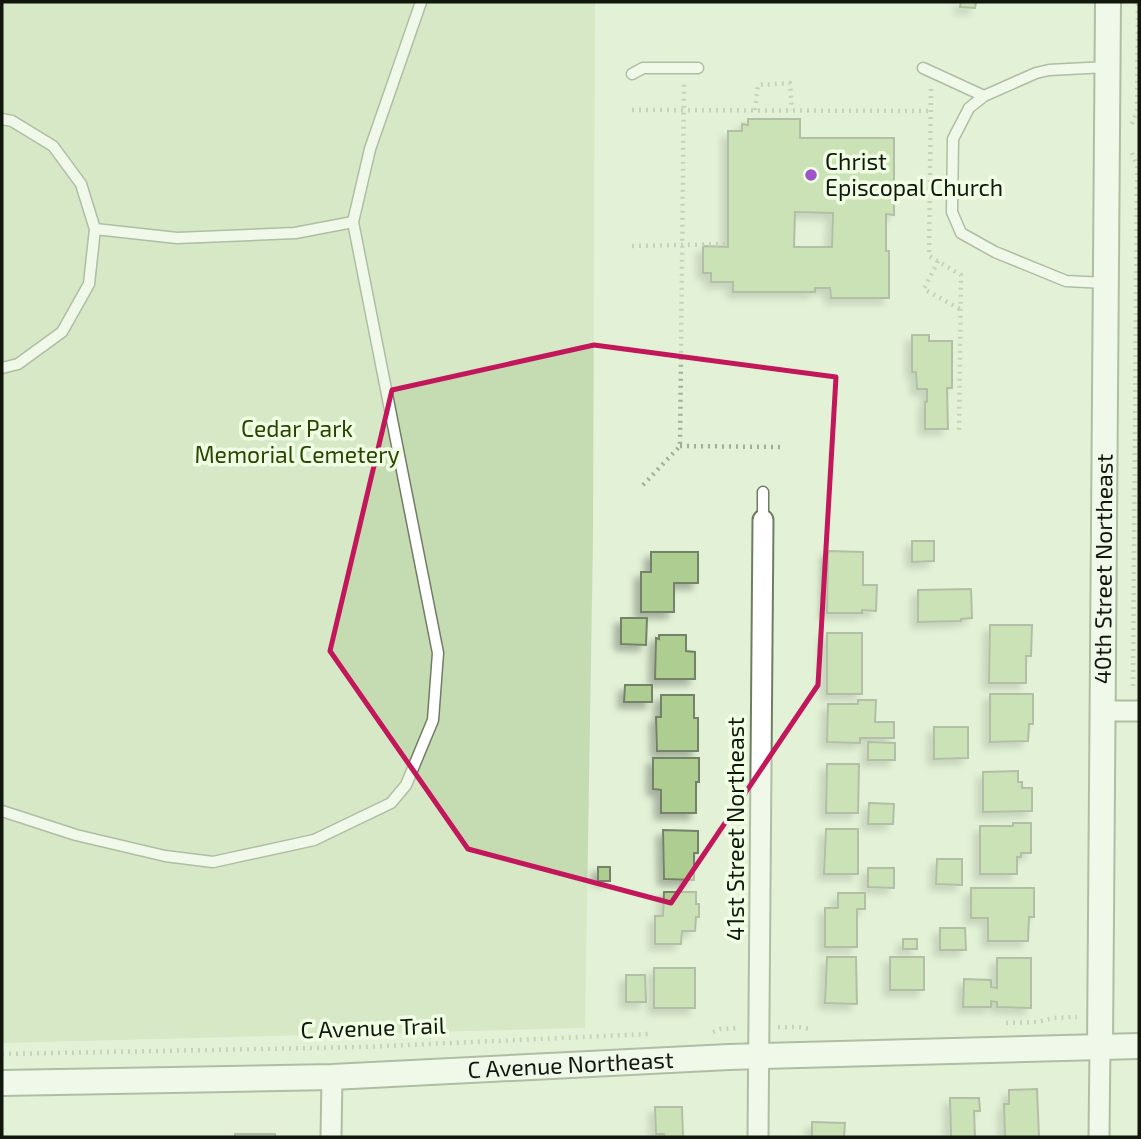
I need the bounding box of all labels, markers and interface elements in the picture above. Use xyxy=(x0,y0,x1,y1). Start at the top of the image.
place label: Christ Episcopal Church xyxy=(825,147,1003,201)
marker: Christ Episcopal Church xyxy=(803,167,819,183)
park label: Cedar Park Memorial Cemetery xyxy=(194,414,400,468)
street label: 40th Street Northeast xyxy=(1088,453,1118,684)
street label: 41st Street Northeast xyxy=(721,717,749,941)
street label: C Avenue Trail xyxy=(300,1010,446,1044)
street label: C Avenue Northeast xyxy=(467,1045,674,1083)

